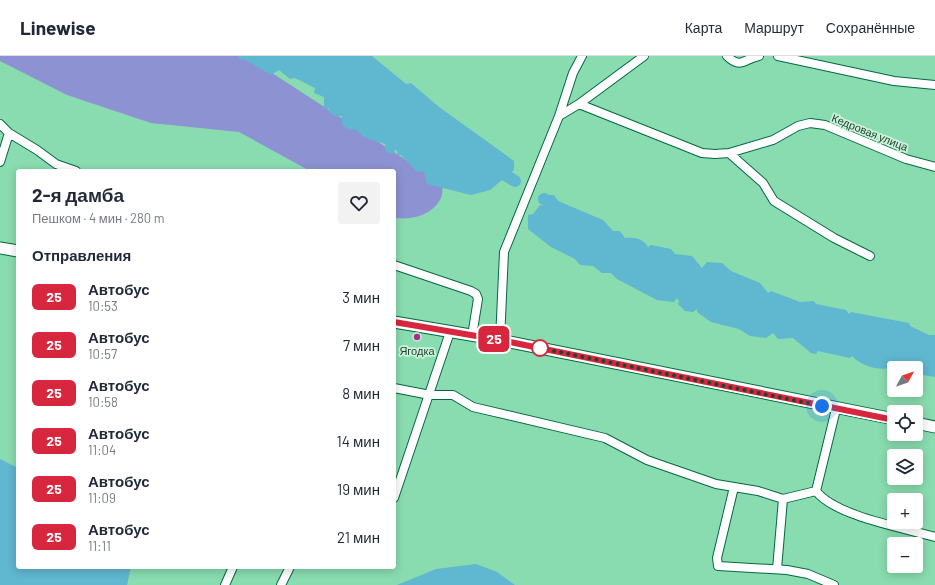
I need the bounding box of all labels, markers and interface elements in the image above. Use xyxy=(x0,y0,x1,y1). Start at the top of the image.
text: Linewise xyxy=(20,16,96,39)
text: Карта xyxy=(685,19,722,36)
text: Маршрут xyxy=(744,19,804,36)
text: Сохранённые xyxy=(826,19,915,36)
street label: Кедровая улица xyxy=(830,111,911,154)
button: heart xyxy=(338,182,380,224)
text: 2-я дамба xyxy=(32,183,124,206)
text: Пешком · 4 мин · 280 m xyxy=(32,210,164,226)
text: Отправления xyxy=(32,246,131,264)
text: Автобус xyxy=(88,280,150,298)
text: 25 xyxy=(46,288,62,305)
text: 3 мин xyxy=(342,288,380,306)
text: 10:53 xyxy=(88,298,118,314)
line badge: 25 xyxy=(476,326,512,352)
text: Автобус xyxy=(88,328,150,346)
text: 25 xyxy=(486,330,502,347)
marker: Ягодка xyxy=(412,332,422,342)
text: 25 xyxy=(46,336,62,353)
text: 7 мин xyxy=(343,336,380,354)
unlabelled marker xyxy=(531,339,549,357)
place label: Ягодка xyxy=(399,344,435,357)
text: 10:57 xyxy=(88,346,117,362)
north arrow xyxy=(887,361,923,397)
map controls xyxy=(887,361,923,573)
text: Автобус xyxy=(88,376,150,394)
text: 25 xyxy=(46,384,62,401)
text: 8 мин xyxy=(342,384,380,402)
text: 10:58 xyxy=(88,394,118,410)
your location xyxy=(812,396,832,416)
button: locate xyxy=(887,405,923,441)
text: Автобус xyxy=(88,424,150,442)
text: 25 xyxy=(46,432,62,449)
text: 14 мин xyxy=(337,432,380,450)
text: 11:04 xyxy=(88,442,116,458)
button: layers xyxy=(887,449,923,485)
text: Автобус xyxy=(88,472,150,490)
text: 25 xyxy=(46,480,62,497)
text: 19 мин xyxy=(337,480,380,498)
text: 11:09 xyxy=(88,490,116,506)
button: + xyxy=(887,493,923,529)
text: Автобус xyxy=(88,520,150,538)
text: 25 xyxy=(46,528,62,545)
text: 21 мин xyxy=(337,528,380,546)
button: − xyxy=(887,537,923,573)
text: 11:11 xyxy=(88,538,111,554)

